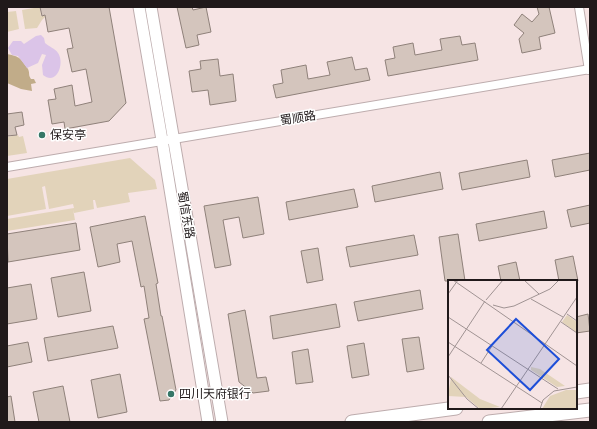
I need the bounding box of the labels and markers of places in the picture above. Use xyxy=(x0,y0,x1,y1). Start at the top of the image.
place label: 保安亭 xyxy=(50,127,86,142)
marker: 保安亭 xyxy=(37,130,47,140)
place label: 四川天府银行 xyxy=(179,386,251,401)
marker: 四川天府银行 xyxy=(166,389,176,399)

